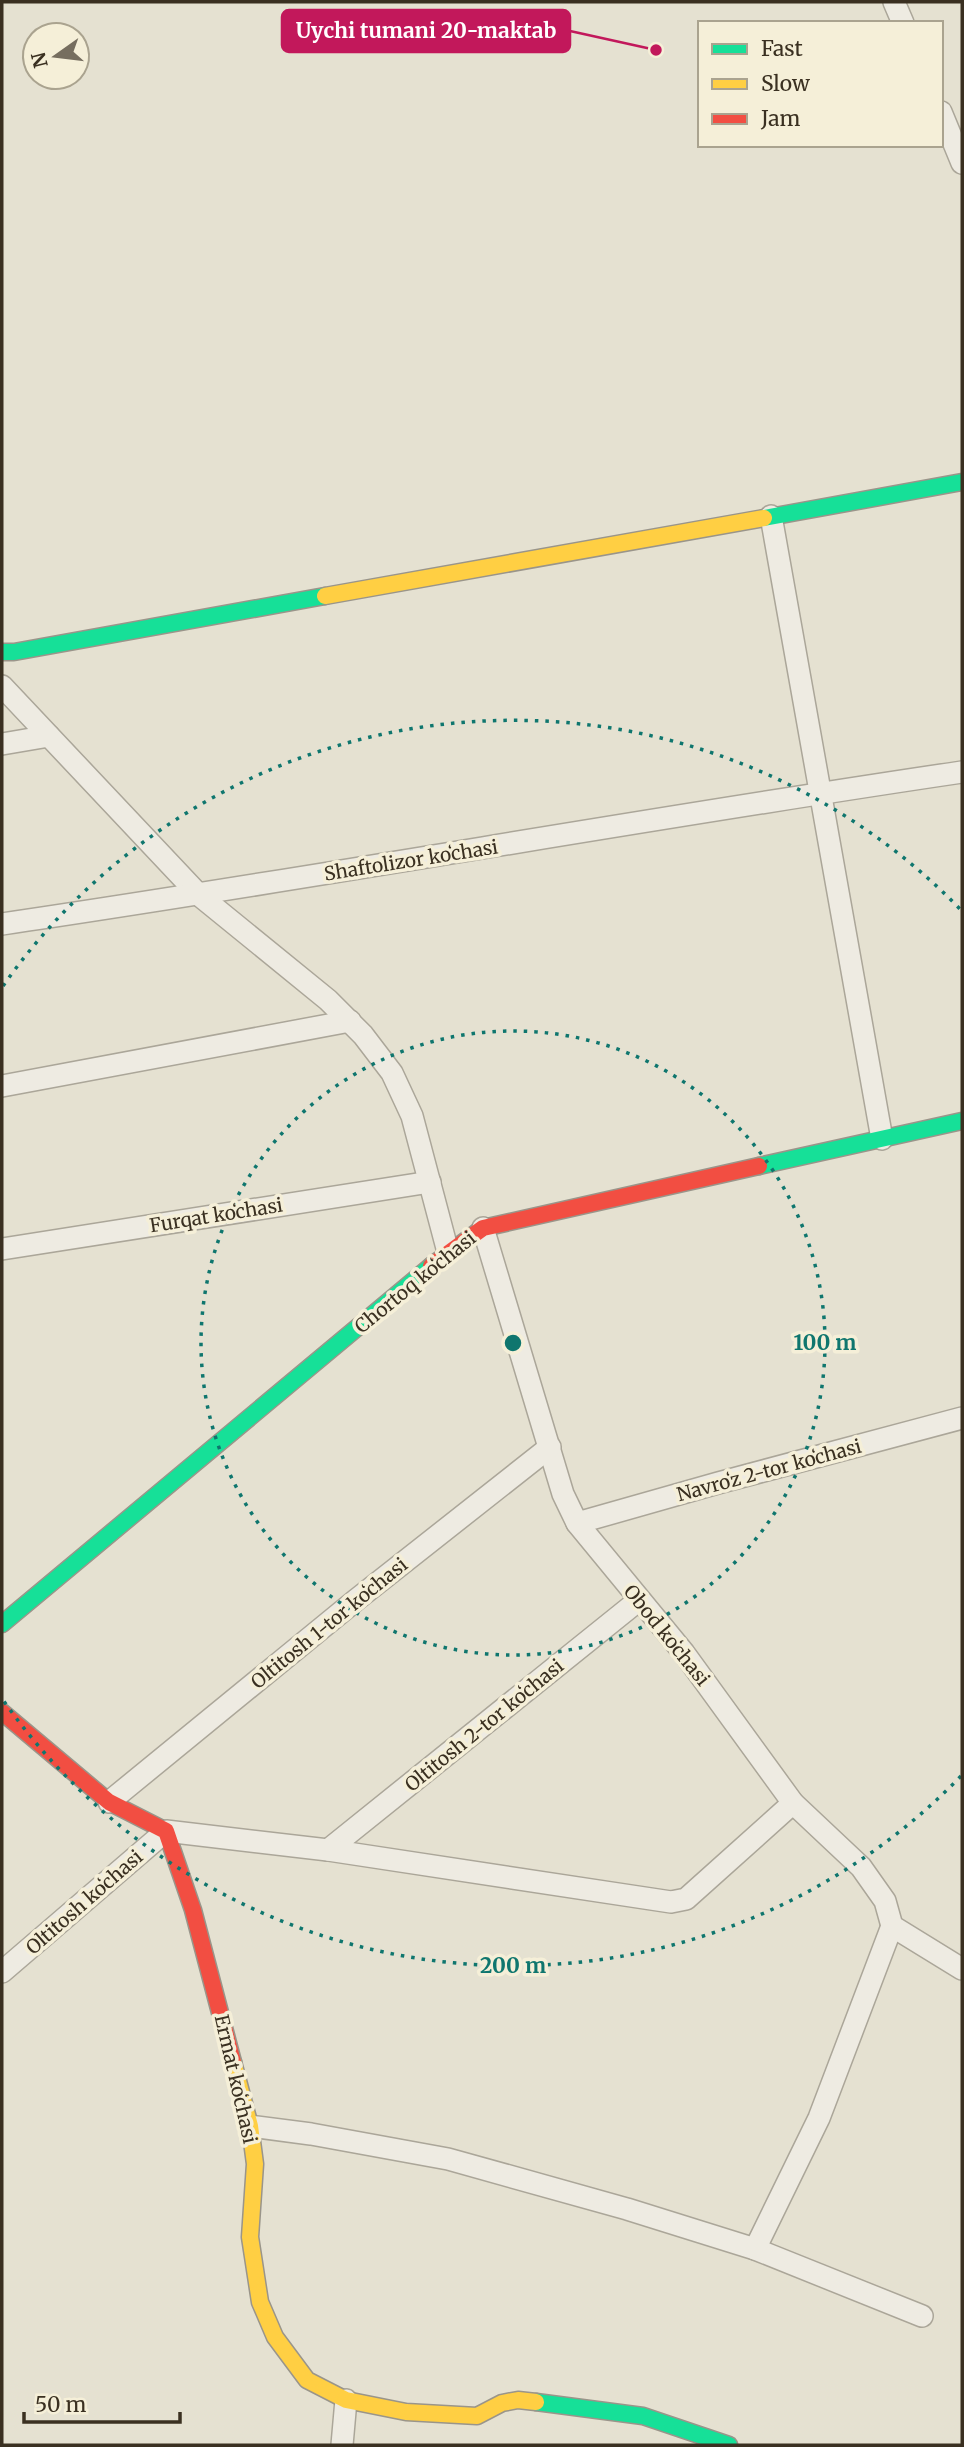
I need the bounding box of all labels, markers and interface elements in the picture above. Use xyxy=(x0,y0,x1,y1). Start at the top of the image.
callout: Uychi tumani 20-maktab xyxy=(282,10,570,52)
text: Uychi tumani 20-maktab xyxy=(296,17,556,44)
north arrow xyxy=(21,21,91,91)
legend xyxy=(698,21,943,147)
text: Fast xyxy=(761,35,803,62)
text: N xyxy=(26,50,53,70)
text: Slow xyxy=(761,70,810,97)
text: Jam xyxy=(760,105,800,132)
street label: Shaftolizor koʻchasi xyxy=(322,834,500,886)
street label: Furqat koʻchasi xyxy=(148,1193,284,1237)
street label: Chortoq koʻchasi xyxy=(350,1226,480,1338)
text: 100 m xyxy=(794,1329,856,1356)
centre of rings xyxy=(501,1331,525,1355)
street label: Navroʻz 2-tor koʻchasi xyxy=(674,1434,864,1506)
street label: Oltitosh 1-tor koʻchasi xyxy=(246,1552,412,1694)
street label: Obod koʻchasi xyxy=(619,1580,715,1690)
street label: Oltitosh 2-tor koʻchasi xyxy=(400,1654,568,1796)
street label: Oltitosh koʻchasi xyxy=(21,1845,147,1959)
text: 200 m xyxy=(480,1952,546,1979)
street label: Ermat koʻchasi xyxy=(210,2012,262,2146)
scale bar xyxy=(24,2380,180,2424)
text: 50 m xyxy=(35,2391,86,2418)

